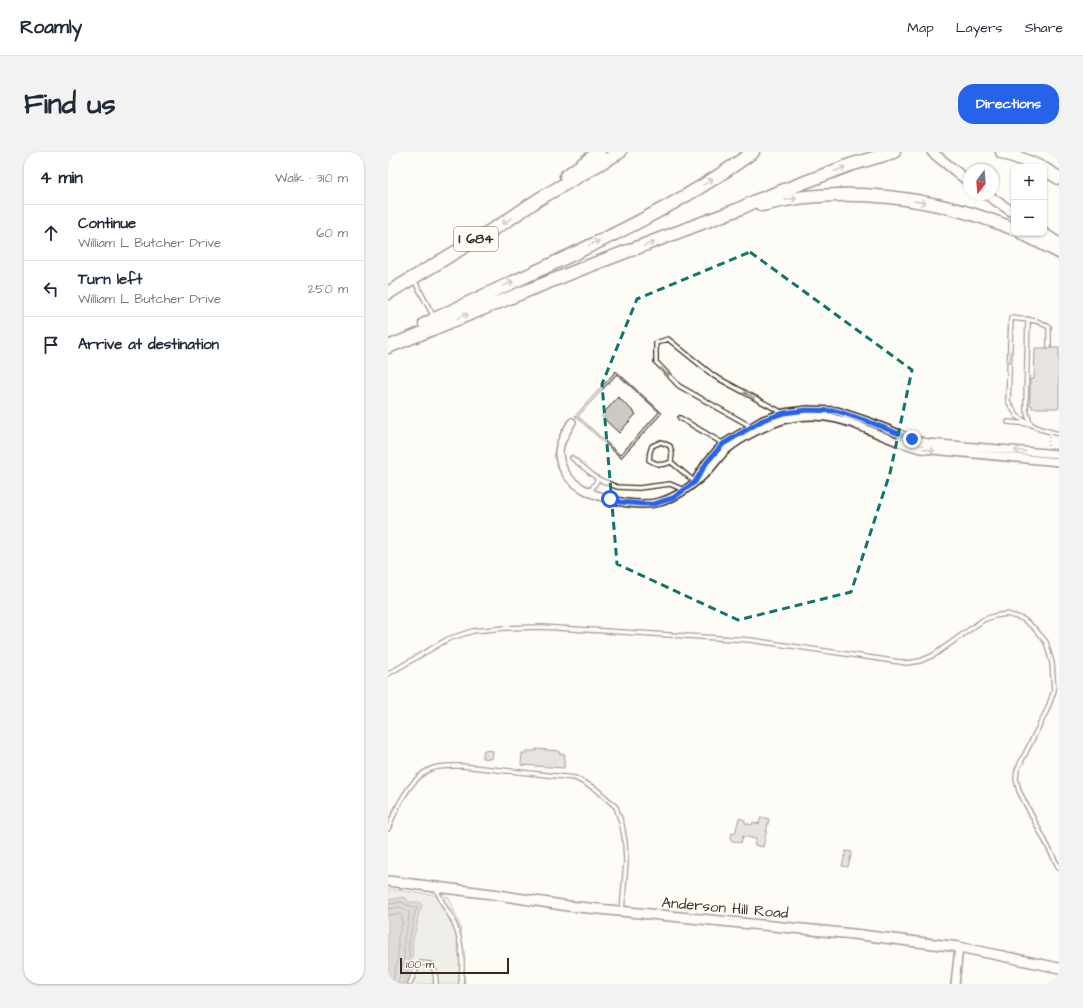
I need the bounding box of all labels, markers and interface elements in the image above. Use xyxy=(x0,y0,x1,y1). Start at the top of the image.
text: Roamly xyxy=(20,14,82,41)
text: Map xyxy=(907,18,934,38)
text: Layers xyxy=(956,18,1003,38)
text: Share xyxy=(1025,18,1063,38)
button: Directions xyxy=(958,84,1059,124)
text: Find us xyxy=(24,85,115,124)
north arrow xyxy=(963,164,999,200)
map controls xyxy=(1011,164,1047,236)
button: + xyxy=(1011,164,1047,200)
one-way arrow xyxy=(833,165,845,173)
text: 4 min xyxy=(40,166,83,190)
text: Walk · 310 m xyxy=(275,169,348,187)
one-way arrow xyxy=(702,177,714,185)
one-way arrow xyxy=(784,195,797,203)
one-way arrow xyxy=(913,198,926,206)
button: − xyxy=(1011,200,1047,236)
text: Continue xyxy=(78,213,136,234)
one-way arrow xyxy=(501,216,512,225)
icon: ahead xyxy=(40,222,62,244)
text: 60 m xyxy=(316,224,348,242)
road number: I 684 xyxy=(454,227,498,251)
text: William L Butcher Drive xyxy=(78,234,221,252)
one-way arrow xyxy=(588,239,600,246)
one-way arrow xyxy=(642,239,654,247)
text: Turn left xyxy=(78,269,142,290)
icon: left xyxy=(40,278,62,300)
text: 250 m xyxy=(308,280,348,298)
one-way arrow xyxy=(501,280,513,287)
text: William L Butcher Drive xyxy=(78,290,221,308)
one-way arrow xyxy=(456,312,468,319)
icon: arrive xyxy=(40,334,62,356)
text: Arrive at destination xyxy=(78,334,219,355)
one-way arrow xyxy=(1006,350,1014,363)
one-way arrow xyxy=(660,367,670,377)
one-way arrow xyxy=(743,391,755,398)
route end xyxy=(903,430,921,448)
one-way arrow xyxy=(922,446,935,454)
one-way arrow xyxy=(1014,447,1027,455)
route start xyxy=(601,490,619,508)
street label: Anderson Hill Road xyxy=(661,892,790,924)
scale bar xyxy=(400,956,509,975)
text: 100 m xyxy=(406,957,434,972)

